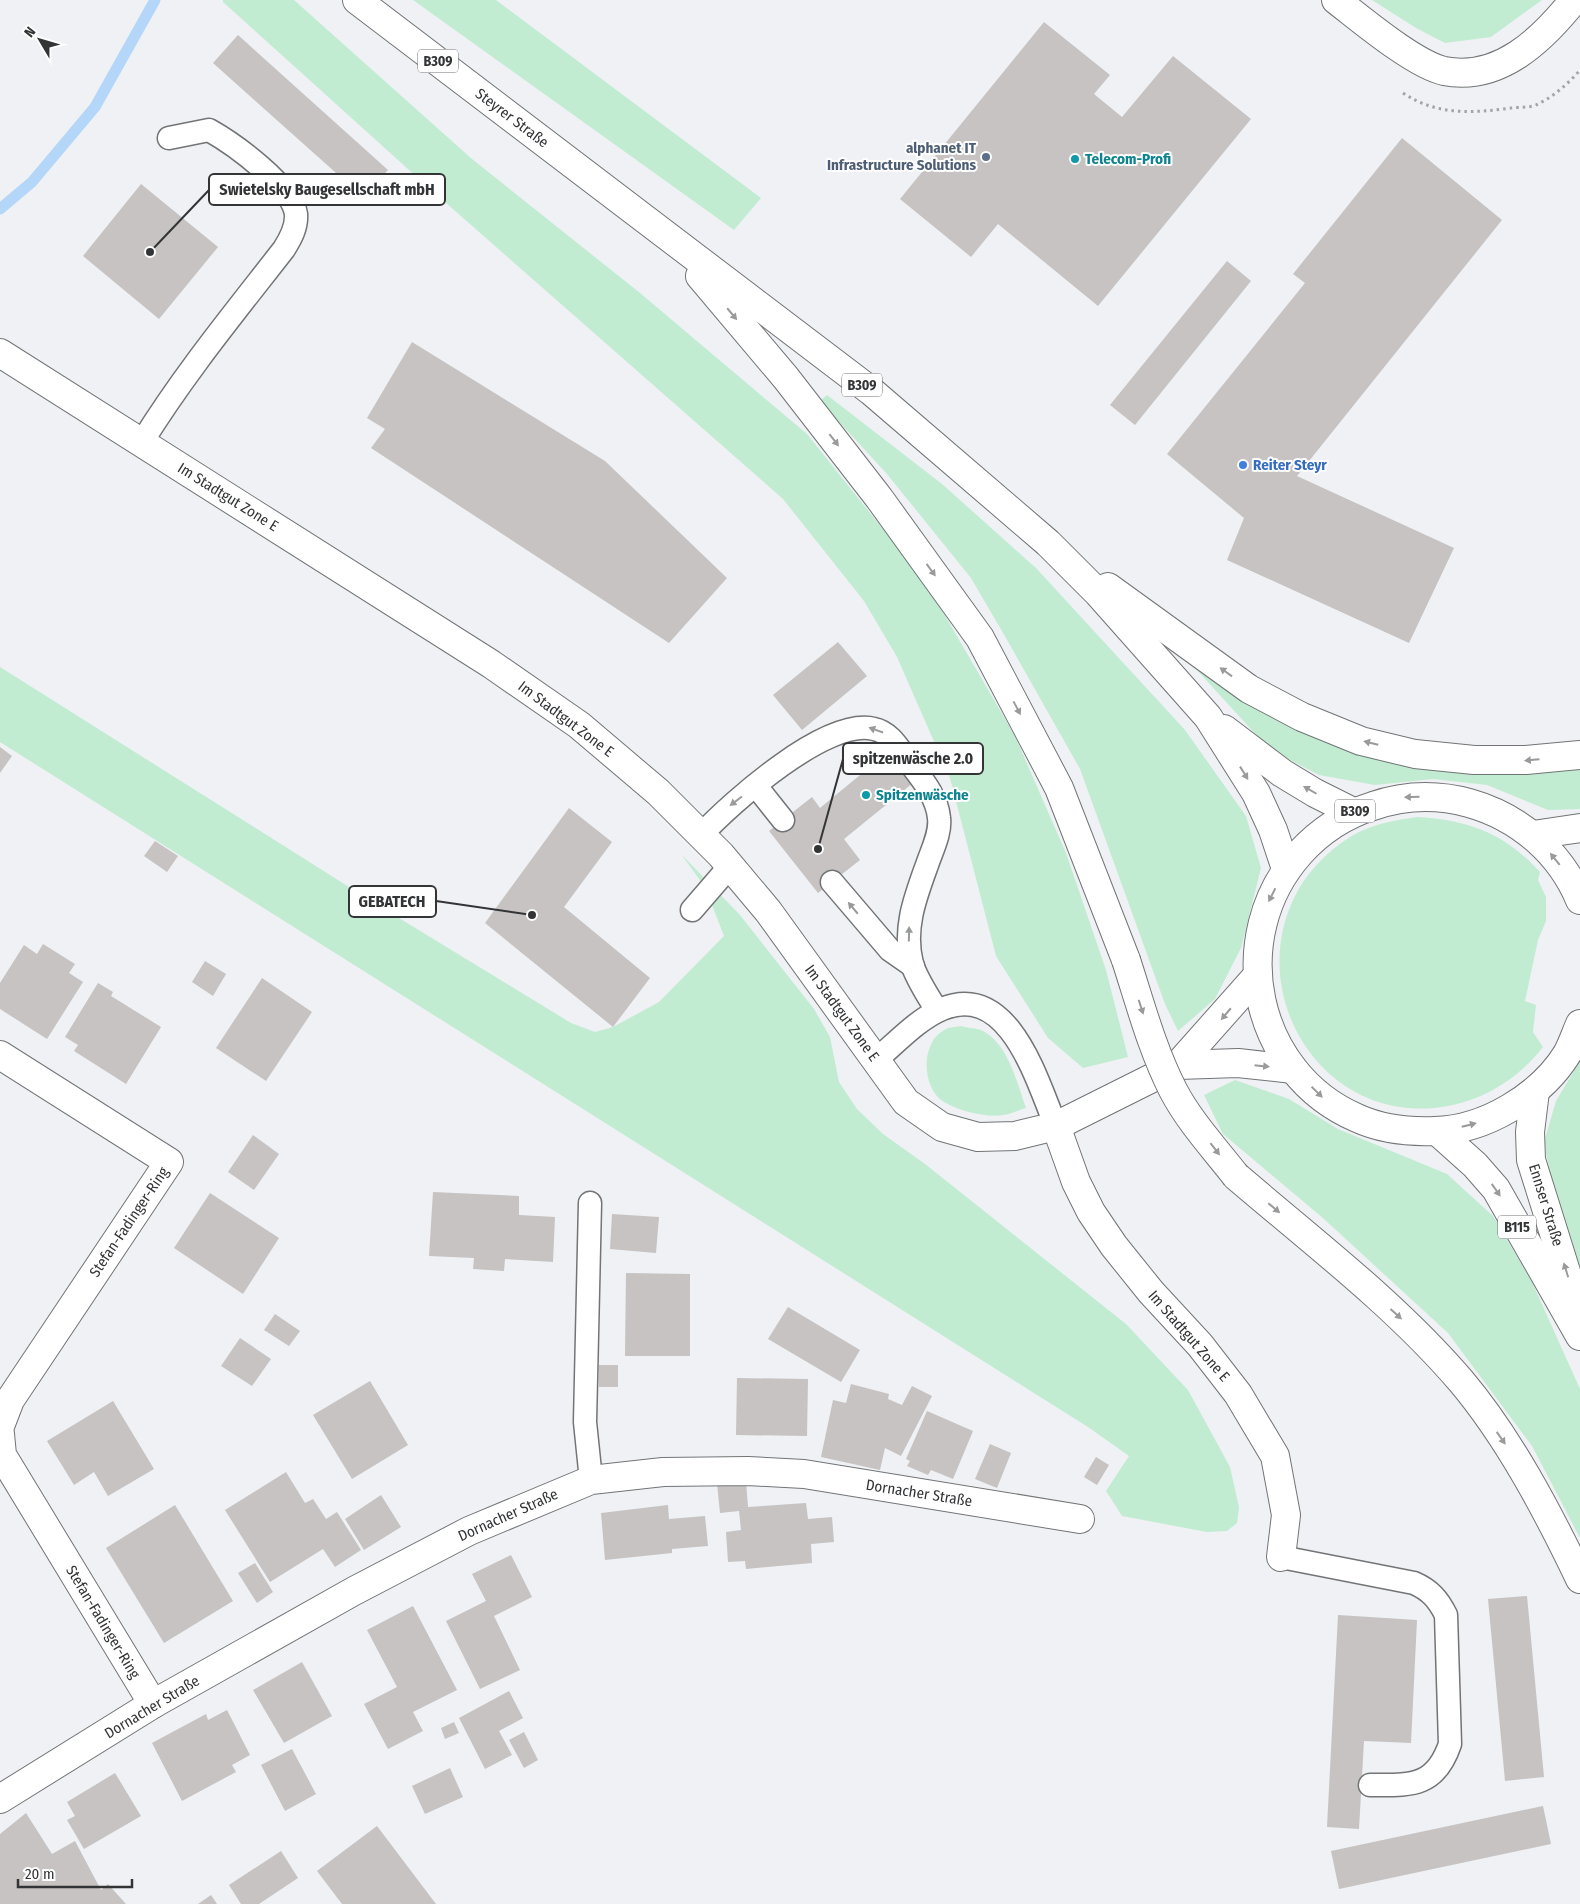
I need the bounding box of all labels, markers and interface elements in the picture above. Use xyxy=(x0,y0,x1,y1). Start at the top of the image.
north arrow xyxy=(15,15,65,65)
text: N xyxy=(21,24,39,41)
road number: B309 xyxy=(418,49,458,72)
street label: Steyrer Straße xyxy=(472,85,552,151)
place label: alphanet IT Infrastructure Solutions xyxy=(827,139,977,174)
place label: Telecom-Profi xyxy=(1085,150,1171,168)
marker: alphanet IT Infrastructure Solutions xyxy=(980,151,992,163)
marker: Telecom-Profi xyxy=(1069,153,1081,165)
callout: Swietelsky Baugesellschaft mbH xyxy=(209,174,445,205)
text: Swietelsky Baugesellschaft mbH xyxy=(219,180,435,199)
one-way arrow xyxy=(726,308,737,320)
road number: B309 xyxy=(842,374,882,396)
one-way arrow xyxy=(829,433,840,446)
place label: Reiter Steyr xyxy=(1253,456,1327,474)
street label: Im Stadtgut Zone E xyxy=(174,459,282,535)
marker: Reiter Steyr xyxy=(1237,459,1249,471)
one-way arrow xyxy=(926,564,936,577)
one-way arrow xyxy=(1219,667,1233,677)
street label: Im Stadtgut Zone E xyxy=(515,677,617,761)
one-way arrow xyxy=(1013,701,1021,715)
one-way arrow xyxy=(868,726,883,734)
one-way arrow xyxy=(1363,739,1378,747)
callout: spitzenwäsche 2.0 xyxy=(843,743,983,774)
text: spitzenwäsche 2.0 xyxy=(853,749,974,768)
one-way arrow xyxy=(1523,756,1539,764)
one-way arrow xyxy=(1239,767,1248,780)
one-way arrow xyxy=(1303,785,1316,794)
place label: Spitzenwäsche xyxy=(876,786,969,804)
marker: Spitzenwäsche xyxy=(860,789,872,801)
one-way arrow xyxy=(1404,793,1420,801)
one-way arrow xyxy=(729,796,743,806)
road number: B309 xyxy=(1335,799,1375,822)
one-way arrow xyxy=(1550,853,1561,866)
callout: GEBATECH xyxy=(349,886,436,917)
one-way arrow xyxy=(1268,888,1276,902)
text: GEBATECH xyxy=(359,892,426,911)
one-way arrow xyxy=(847,902,858,915)
one-way arrow xyxy=(906,926,914,942)
street label: Im Stadtgut Zone E xyxy=(801,961,883,1065)
one-way arrow xyxy=(1137,999,1145,1014)
one-way arrow xyxy=(1220,1007,1231,1020)
one-way arrow xyxy=(1254,1062,1270,1070)
one-way arrow xyxy=(1310,1086,1322,1098)
one-way arrow xyxy=(1461,1121,1476,1129)
one-way arrow xyxy=(1210,1143,1221,1156)
street label: Ennser Straße xyxy=(1525,1162,1567,1248)
street label: Stefan-Fadinger-Ring xyxy=(86,1164,172,1280)
one-way arrow xyxy=(1491,1184,1501,1197)
one-way arrow xyxy=(1267,1202,1280,1213)
road number: B115 xyxy=(1498,1216,1536,1238)
one-way arrow xyxy=(1561,1262,1569,1277)
street label: Im Stadtgut Zone E xyxy=(1144,1287,1234,1385)
one-way arrow xyxy=(1390,1308,1402,1320)
one-way arrow xyxy=(1496,1431,1506,1445)
street label: Dornacher Straße xyxy=(865,1476,973,1510)
street label: Dornacher Straße xyxy=(455,1485,561,1545)
street label: Stefan-Fadinger-Ring xyxy=(62,1562,144,1682)
street label: Dornacher Straße xyxy=(101,1672,203,1742)
scale bar xyxy=(18,1856,131,1888)
text: 20 m xyxy=(25,1865,55,1883)

